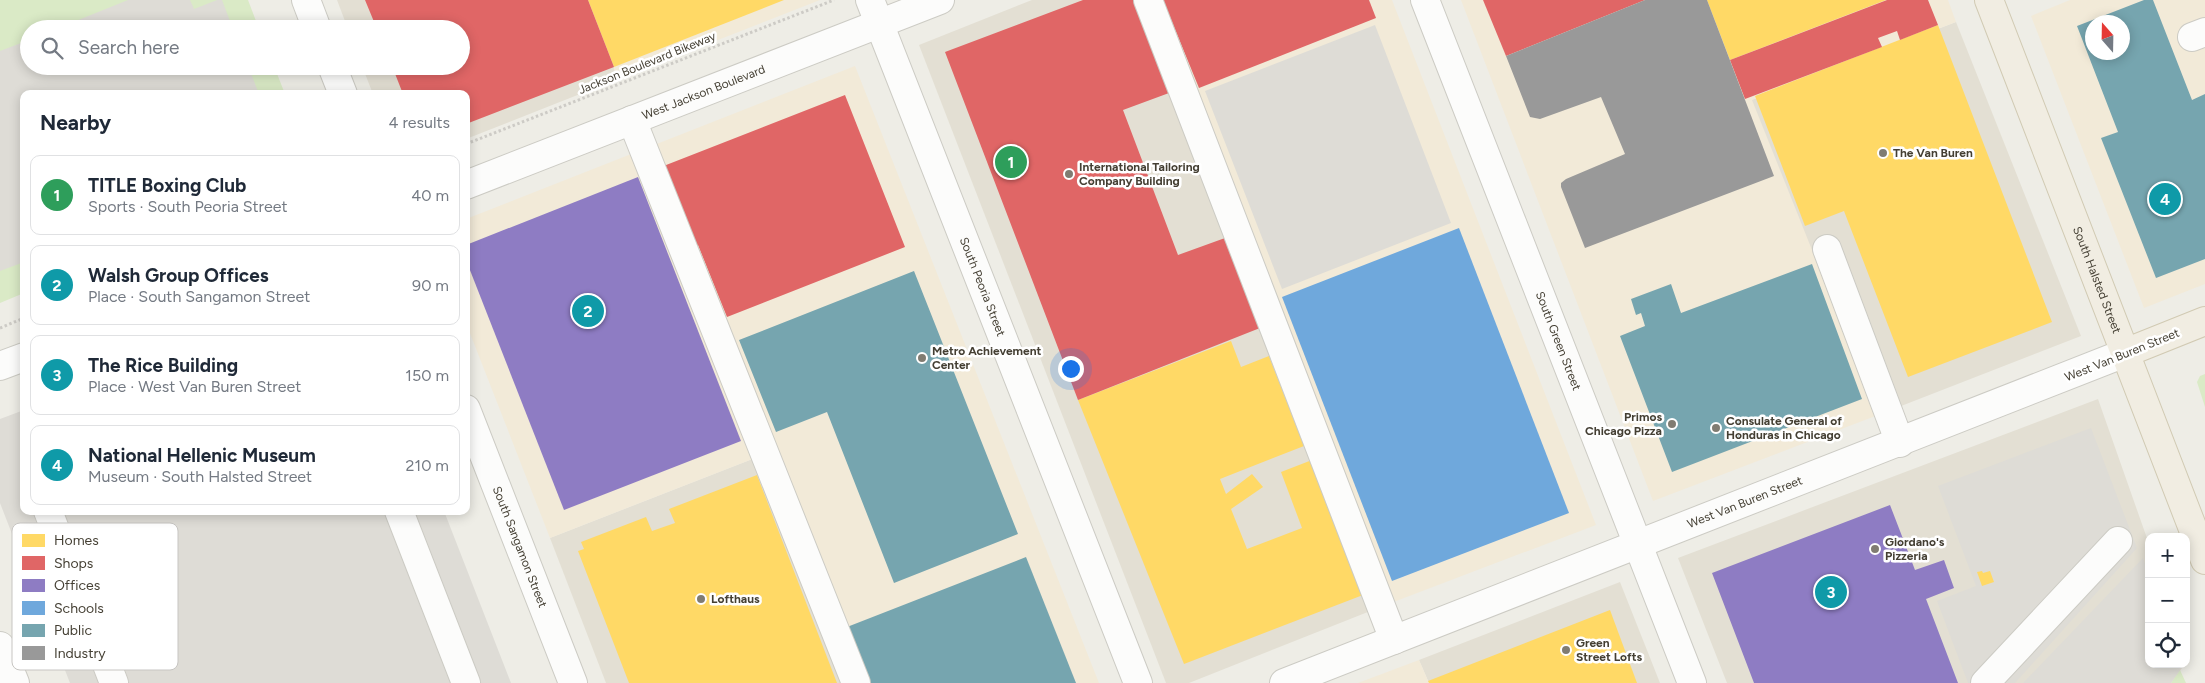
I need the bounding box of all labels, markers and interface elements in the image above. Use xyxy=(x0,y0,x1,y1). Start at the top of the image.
north arrow xyxy=(2085,15,2130,60)
search box xyxy=(20,20,470,75)
street label: Jackson Boulevard Bikeway xyxy=(576,29,718,97)
icon: search xyxy=(38,34,66,62)
text: Search here xyxy=(78,36,180,59)
street label: West Jackson Boulevard xyxy=(640,62,767,123)
text: Nearby xyxy=(40,110,111,135)
text: 4 results xyxy=(389,113,450,132)
pin: 1 xyxy=(995,143,1027,181)
place label: The Van Buren xyxy=(1893,146,1973,160)
marker: The Van Buren xyxy=(1877,147,1889,159)
place label: International Tailoring Company Building xyxy=(1079,160,1200,188)
marker: International Tailoring Company Building xyxy=(1063,168,1075,180)
text: TITLE Boxing Club xyxy=(88,174,246,197)
pin: 4 xyxy=(2149,180,2181,218)
text: 1 xyxy=(54,186,60,205)
text: 40 m xyxy=(411,186,449,205)
text: Sports · South Peoria Street xyxy=(88,197,288,216)
street label: South Halsted Street xyxy=(2070,224,2124,336)
street label: South Peoria Street xyxy=(957,235,1008,339)
text: Walsh Group Offices xyxy=(88,264,269,287)
text: 2 xyxy=(52,276,62,295)
text: 90 m xyxy=(412,276,449,295)
text: Place · South Sangamon Street xyxy=(88,287,310,306)
street label: South Green Street xyxy=(1533,289,1584,393)
pin: 2 xyxy=(572,292,604,330)
street label: West Van Buren Street xyxy=(2063,325,2182,384)
place label: Metro Achievement Center xyxy=(932,344,1042,372)
marker: Metro Achievement Center xyxy=(916,352,928,364)
text: The Rice Building xyxy=(88,354,238,377)
your location xyxy=(1058,356,1084,382)
text: 3 xyxy=(53,366,61,385)
text: 150 m xyxy=(405,366,449,385)
text: Place · West Van Buren Street xyxy=(88,377,301,396)
place label: Primos Chicago Pizza xyxy=(1585,410,1662,438)
place label: Consulate General of Honduras in Chicago xyxy=(1726,414,1842,442)
marker: Primos Chicago Pizza xyxy=(1666,418,1678,430)
marker: Consulate General of Honduras in Chicago xyxy=(1710,422,1722,434)
text: National Hellenic Museum xyxy=(88,444,316,467)
text: 4 xyxy=(52,456,62,475)
text: 210 m xyxy=(406,456,449,475)
text: Museum · South Halsted Street xyxy=(88,467,312,486)
street label: West Van Buren Street xyxy=(1685,473,1805,531)
street label: South Sangamon Street xyxy=(490,484,550,610)
legend xyxy=(12,523,178,670)
text: Homes xyxy=(54,532,99,549)
map controls xyxy=(2145,533,2190,668)
button: + xyxy=(2145,533,2190,578)
place label: Giordano's Pizzeria xyxy=(1885,535,1945,563)
marker: Giordano's Pizzeria xyxy=(1869,543,1881,555)
text: Shops xyxy=(54,555,93,572)
pin: 3 xyxy=(1815,573,1847,611)
text: Offices xyxy=(54,577,100,594)
button: − xyxy=(2145,578,2190,623)
place label: Lofthaus xyxy=(711,592,760,606)
marker: Lofthaus xyxy=(695,593,707,605)
text: Schools xyxy=(54,600,104,617)
text: Public xyxy=(54,622,92,639)
button: locate xyxy=(2145,623,2190,668)
place label: Green Street Lofts xyxy=(1576,636,1643,664)
marker: Green Street Lofts xyxy=(1560,644,1572,656)
text: Industry xyxy=(54,645,106,662)

